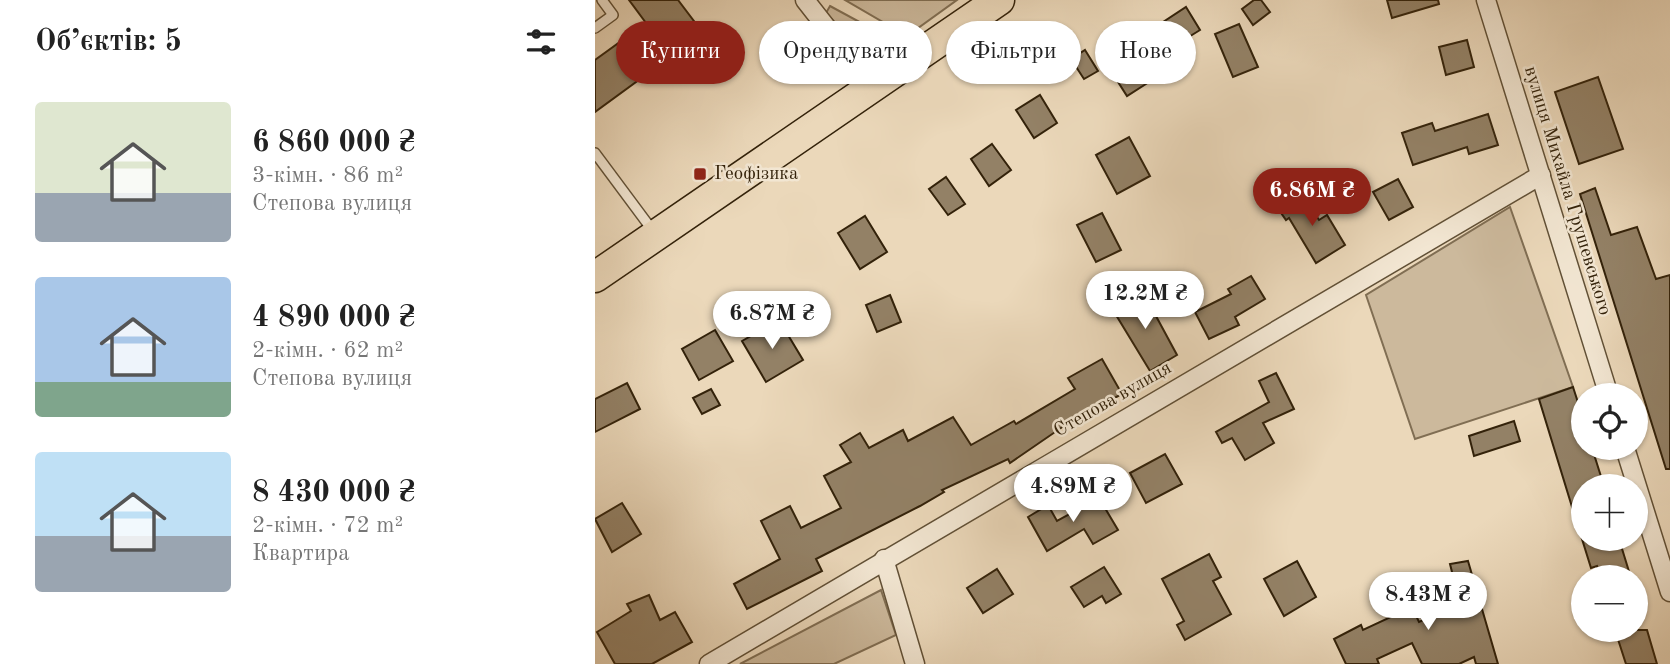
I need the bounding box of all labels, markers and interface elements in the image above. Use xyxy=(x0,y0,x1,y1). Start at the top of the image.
chip: Купити xyxy=(616,21,745,84)
chip: Орендувати xyxy=(759,21,932,84)
chip: Фільтри xyxy=(946,21,1081,84)
chip: Нове xyxy=(1095,21,1196,84)
icon: filters xyxy=(522,23,560,61)
text: Об’єктів: 5 xyxy=(35,27,182,57)
street label: вулиця Михайла Грушевського xyxy=(1520,64,1614,318)
text: 6 860 000 ₴ xyxy=(252,128,416,158)
icon: home xyxy=(91,130,175,214)
text: 3-кімн. · 86 m² xyxy=(252,164,403,187)
place label: Геофізика xyxy=(714,165,799,184)
marker: Геофізика xyxy=(692,166,708,182)
pin: 6.86M ₴ xyxy=(1247,168,1377,228)
text: 6.86M ₴ xyxy=(1269,179,1355,202)
text: Степова вулиця xyxy=(252,192,412,215)
pin: 12.2M ₴ xyxy=(1080,272,1210,331)
text: 12.2M ₴ xyxy=(1102,282,1188,305)
pin: 6.87M ₴ xyxy=(707,292,837,351)
text: 6.87M ₴ xyxy=(729,302,815,325)
text: 4 890 000 ₴ xyxy=(252,303,416,333)
icon: home xyxy=(91,305,175,389)
text: 2-кімн. · 62 m² xyxy=(252,339,403,362)
street label: Степова вулиця xyxy=(1051,359,1175,441)
text: Степова вулиця xyxy=(252,367,412,390)
map controls xyxy=(1571,383,1648,642)
button: locate xyxy=(1571,383,1648,460)
pin: 4.89M ₴ xyxy=(1008,464,1138,524)
button: + xyxy=(1571,474,1648,551)
text: 4.89M ₴ xyxy=(1030,475,1116,498)
text: 8 430 000 ₴ xyxy=(252,478,416,508)
icon: home xyxy=(91,480,175,564)
text: 2-кімн. · 72 m² xyxy=(252,514,403,537)
text: Квартира xyxy=(252,542,350,565)
button: − xyxy=(1571,565,1648,642)
pin: 8.43M ₴ xyxy=(1363,572,1493,632)
text: 8.43M ₴ xyxy=(1385,583,1471,606)

